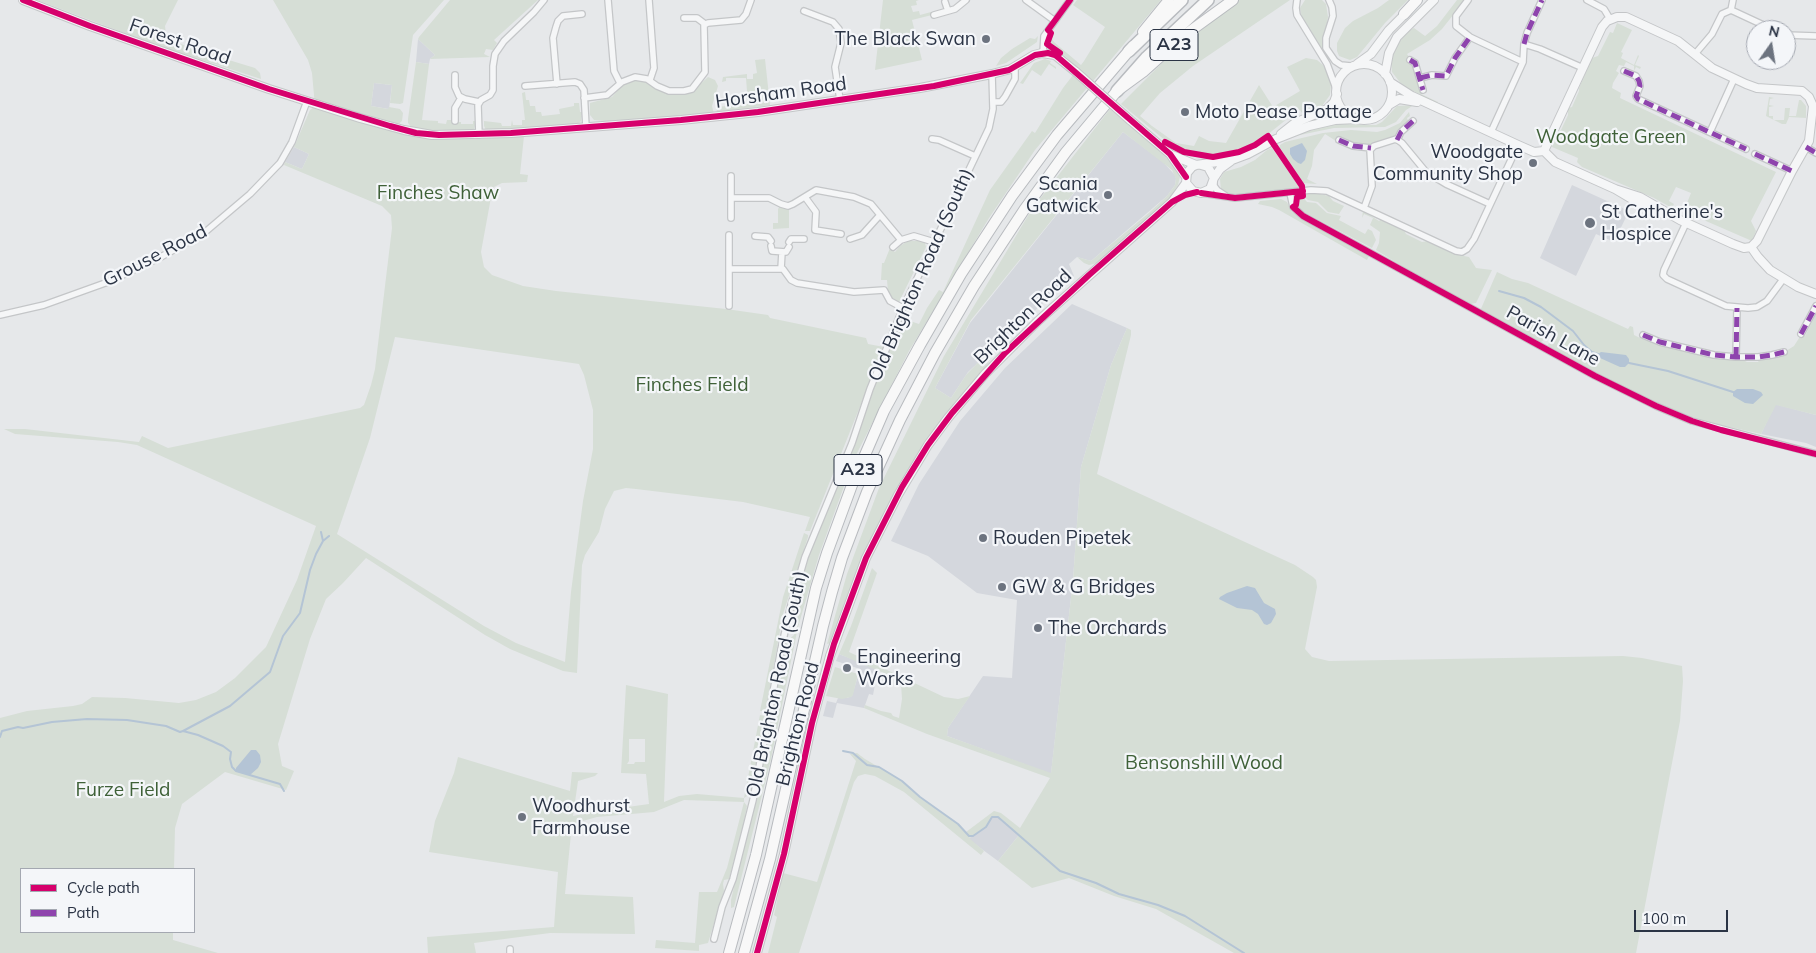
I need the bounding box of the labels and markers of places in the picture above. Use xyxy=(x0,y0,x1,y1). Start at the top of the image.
place label: The Black Swan xyxy=(835,28,976,50)
marker: The Black Swan xyxy=(980,33,992,45)
place label: Moto Pease Pottage xyxy=(1195,101,1372,123)
marker: Moto Pease Pottage xyxy=(1179,106,1191,118)
place label: Woodgate Community Shop xyxy=(1373,141,1523,185)
marker: Woodgate Community Shop xyxy=(1527,157,1539,169)
place label: Scania Gatwick xyxy=(1026,173,1098,217)
marker: Scania Gatwick xyxy=(1102,189,1114,201)
place label: St Catherine's Hospice xyxy=(1601,201,1723,245)
marker: St Catherine's Hospice xyxy=(1583,216,1597,230)
place label: Rouden Pipetek xyxy=(993,527,1131,549)
marker: Rouden Pipetek xyxy=(977,532,989,544)
place label: GW & G Bridges xyxy=(1012,576,1155,598)
marker: GW & G Bridges xyxy=(996,581,1008,593)
place label: The Orchards xyxy=(1048,617,1167,639)
marker: The Orchards xyxy=(1032,622,1044,634)
place label: Engineering Works xyxy=(857,646,961,690)
marker: Engineering Works xyxy=(841,662,853,674)
place label: Woodhurst Farmhouse xyxy=(532,795,630,839)
marker: Woodhurst Farmhouse xyxy=(516,811,528,823)

